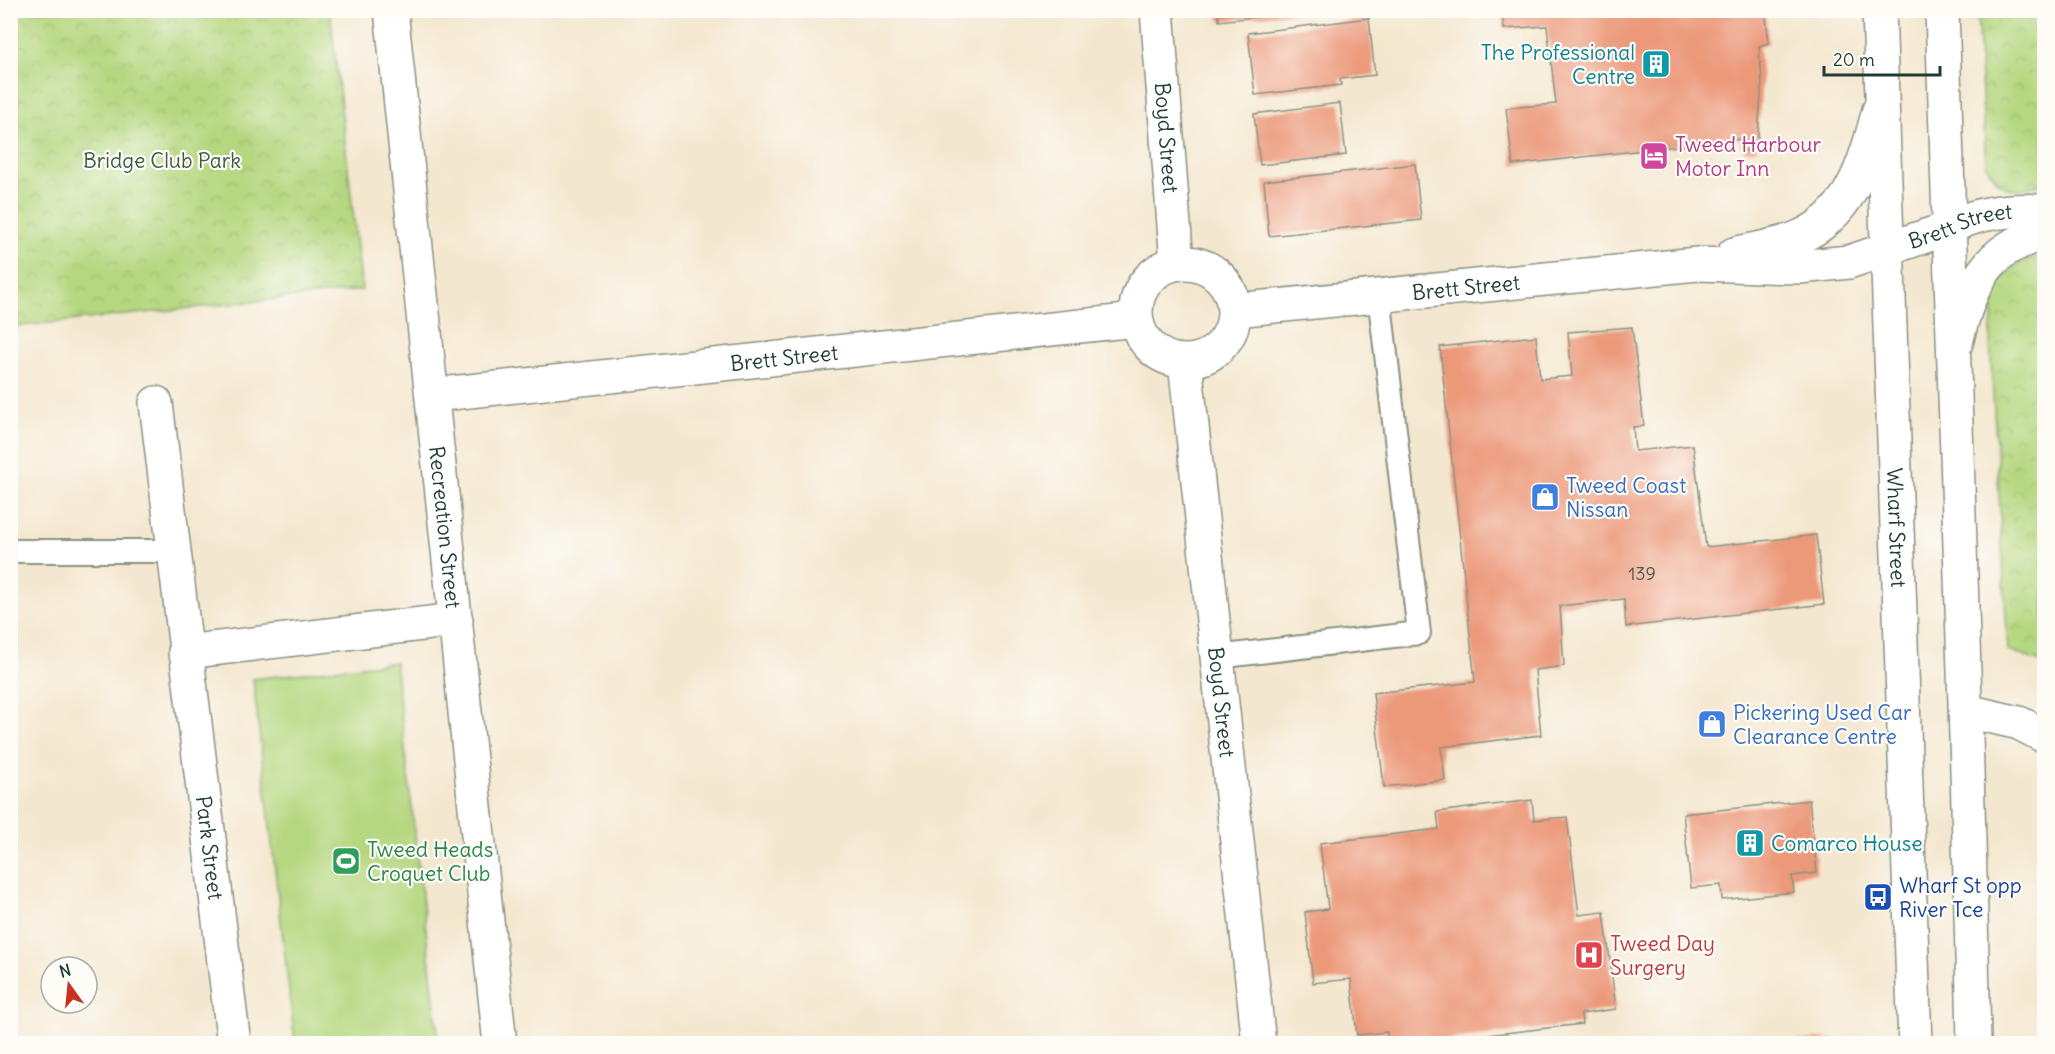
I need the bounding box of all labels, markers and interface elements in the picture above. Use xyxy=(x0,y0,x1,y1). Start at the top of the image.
place label: The Professional Centre xyxy=(1481,39,1635,90)
scale bar xyxy=(1824,39,1940,77)
building icon: The Professional Centre xyxy=(1640,48,1672,80)
text: 20 m xyxy=(1833,48,1875,71)
street label: Boyd Street xyxy=(1149,81,1185,194)
place label: Tweed Harbour Motor Inn xyxy=(1675,131,1821,182)
hotel icon: Tweed Harbour Motor Inn xyxy=(1638,140,1670,172)
park label: Bridge Club Park xyxy=(83,147,241,174)
street label: Brett Street xyxy=(1905,197,2013,254)
street label: Brett Street xyxy=(1411,268,1521,306)
street label: Brett Street xyxy=(729,338,839,377)
street label: Recreation Street xyxy=(424,445,467,610)
street label: Wharf Street xyxy=(1881,467,1913,588)
place label: Tweed Coast Nissan xyxy=(1566,472,1686,523)
shop icon: Tweed Coast Nissan xyxy=(1529,481,1561,513)
house number: 139 xyxy=(1628,562,1656,585)
street label: Boyd Street xyxy=(1202,645,1241,759)
place label: Pickering Used Car Clearance Centre xyxy=(1733,699,1912,750)
shop icon: Pickering Used Car Clearance Centre xyxy=(1696,708,1728,740)
street label: Park Street xyxy=(190,794,230,901)
building icon: Comarco House xyxy=(1734,827,1766,859)
place label: Comarco House xyxy=(1771,830,1923,857)
place label: Tweed Heads Croquet Club xyxy=(367,836,493,887)
sports icon: Tweed Heads Croquet Club xyxy=(330,845,362,877)
place label: Wharf St opp River Tce xyxy=(1899,872,2022,923)
bus stop icon: Wharf St opp River Tce xyxy=(1862,881,1894,913)
place label: Tweed Day Surgery xyxy=(1610,930,1715,981)
hospital icon: Tweed Day Surgery xyxy=(1573,939,1605,971)
north arrow xyxy=(39,955,99,1015)
text: N xyxy=(57,959,73,982)

